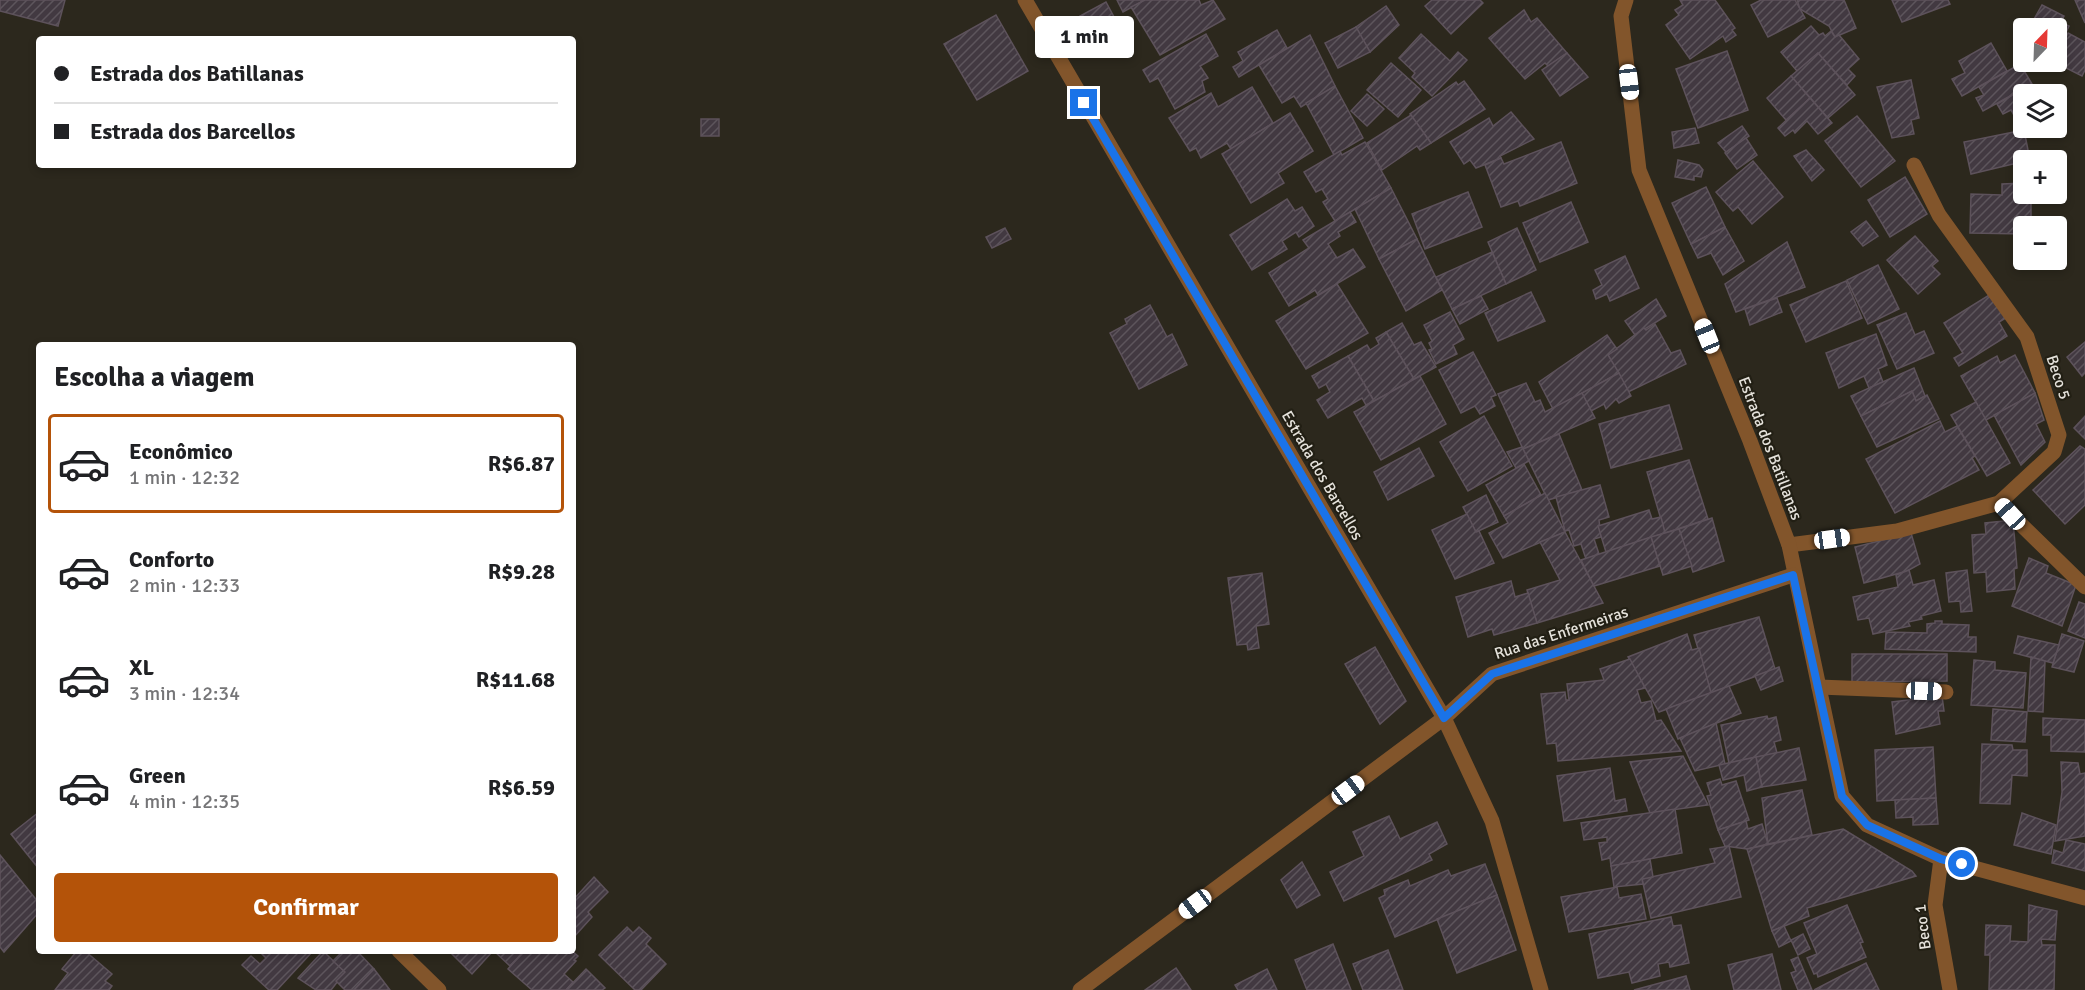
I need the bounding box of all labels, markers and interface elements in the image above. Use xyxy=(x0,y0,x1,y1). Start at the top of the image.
callout: 1 min xyxy=(1034,16,1134,58)
north arrow xyxy=(2013,18,2067,72)
map controls xyxy=(2013,18,2067,270)
text: 1 min xyxy=(1060,24,1109,49)
text: Estrada dos Batillanas xyxy=(90,60,304,87)
car xyxy=(1618,63,1640,101)
button: layers xyxy=(2013,84,2067,138)
route end xyxy=(1070,89,1097,116)
text: Estrada dos Barcellos xyxy=(90,118,295,145)
button: + xyxy=(2013,150,2067,204)
button: − xyxy=(2013,216,2067,270)
car xyxy=(1692,316,1722,356)
street label: Beco 5 xyxy=(2041,353,2075,402)
text: Escolha a viagem xyxy=(54,361,255,394)
street label: Estrada dos Batillanas xyxy=(1734,374,1807,523)
street label: Estrada dos Barcellos xyxy=(1277,407,1367,544)
icon: car xyxy=(57,437,111,491)
text: Econômico xyxy=(129,438,233,465)
text: R$6.87 xyxy=(488,450,555,477)
text: 1 min · 12:32 xyxy=(129,465,240,490)
car xyxy=(1991,495,2029,533)
car xyxy=(1813,528,1851,550)
icon: car xyxy=(57,545,111,599)
text: Conforto xyxy=(129,546,214,573)
text: R$9.28 xyxy=(488,558,555,585)
text: 2 min · 12:33 xyxy=(129,573,240,598)
street label: Rua das Enfermeiras xyxy=(1492,602,1631,664)
icon: car xyxy=(57,653,111,707)
text: XL xyxy=(129,654,154,681)
text: R$11.68 xyxy=(476,666,555,693)
text: 3 min · 12:34 xyxy=(129,681,240,706)
car xyxy=(1906,681,1942,701)
icon: car xyxy=(57,761,111,815)
text: Green xyxy=(129,762,186,789)
car xyxy=(1328,772,1368,808)
text: R$6.59 xyxy=(488,774,555,801)
text: 4 min · 12:35 xyxy=(129,789,240,814)
route start xyxy=(1948,850,1975,877)
button: Confirmar xyxy=(54,873,558,942)
car xyxy=(1175,886,1215,922)
street label: Beco 1 xyxy=(1910,903,1936,951)

